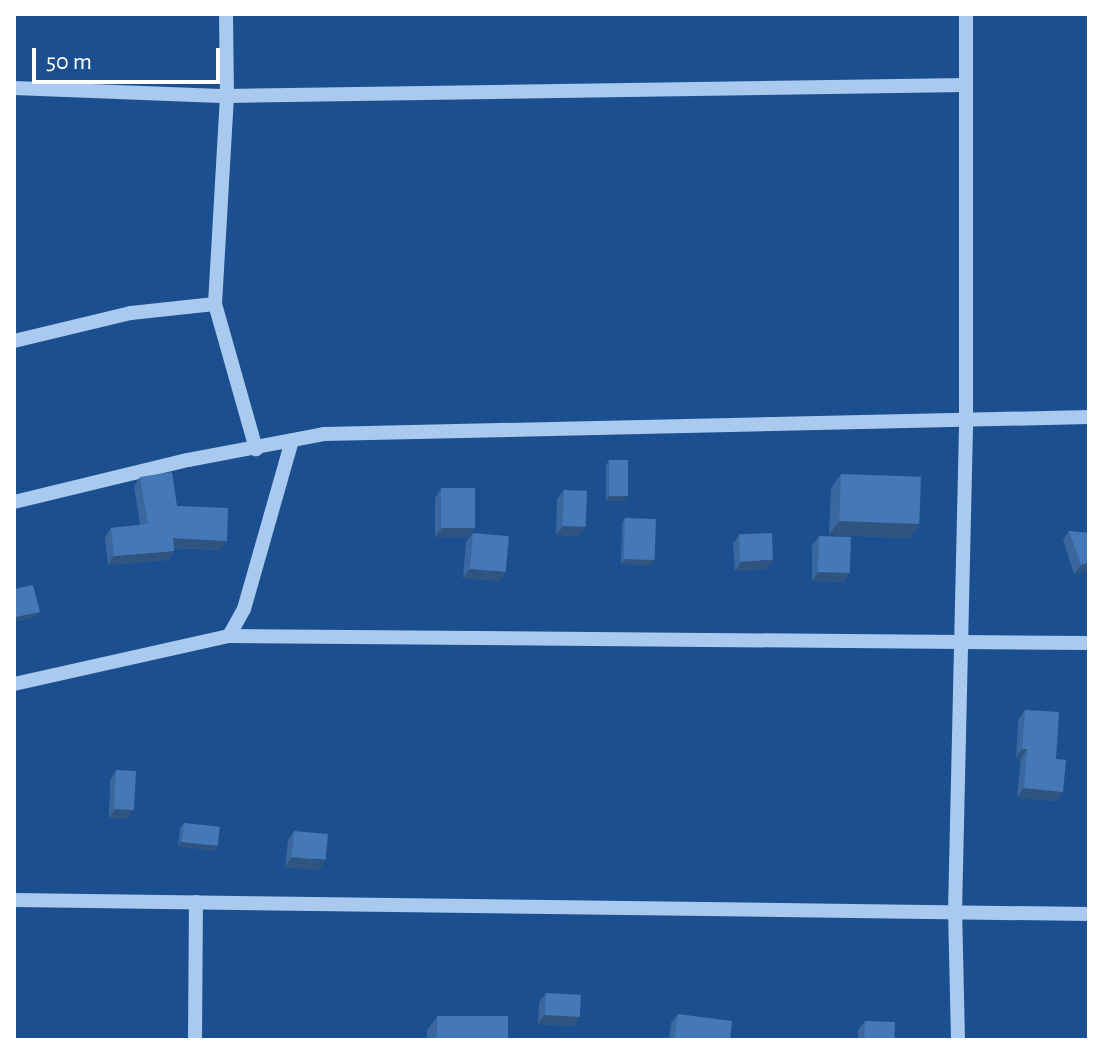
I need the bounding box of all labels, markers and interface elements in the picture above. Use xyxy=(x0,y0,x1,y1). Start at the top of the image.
scale bar xyxy=(36,32,224,82)
text: 50 m xyxy=(46,50,92,74)

